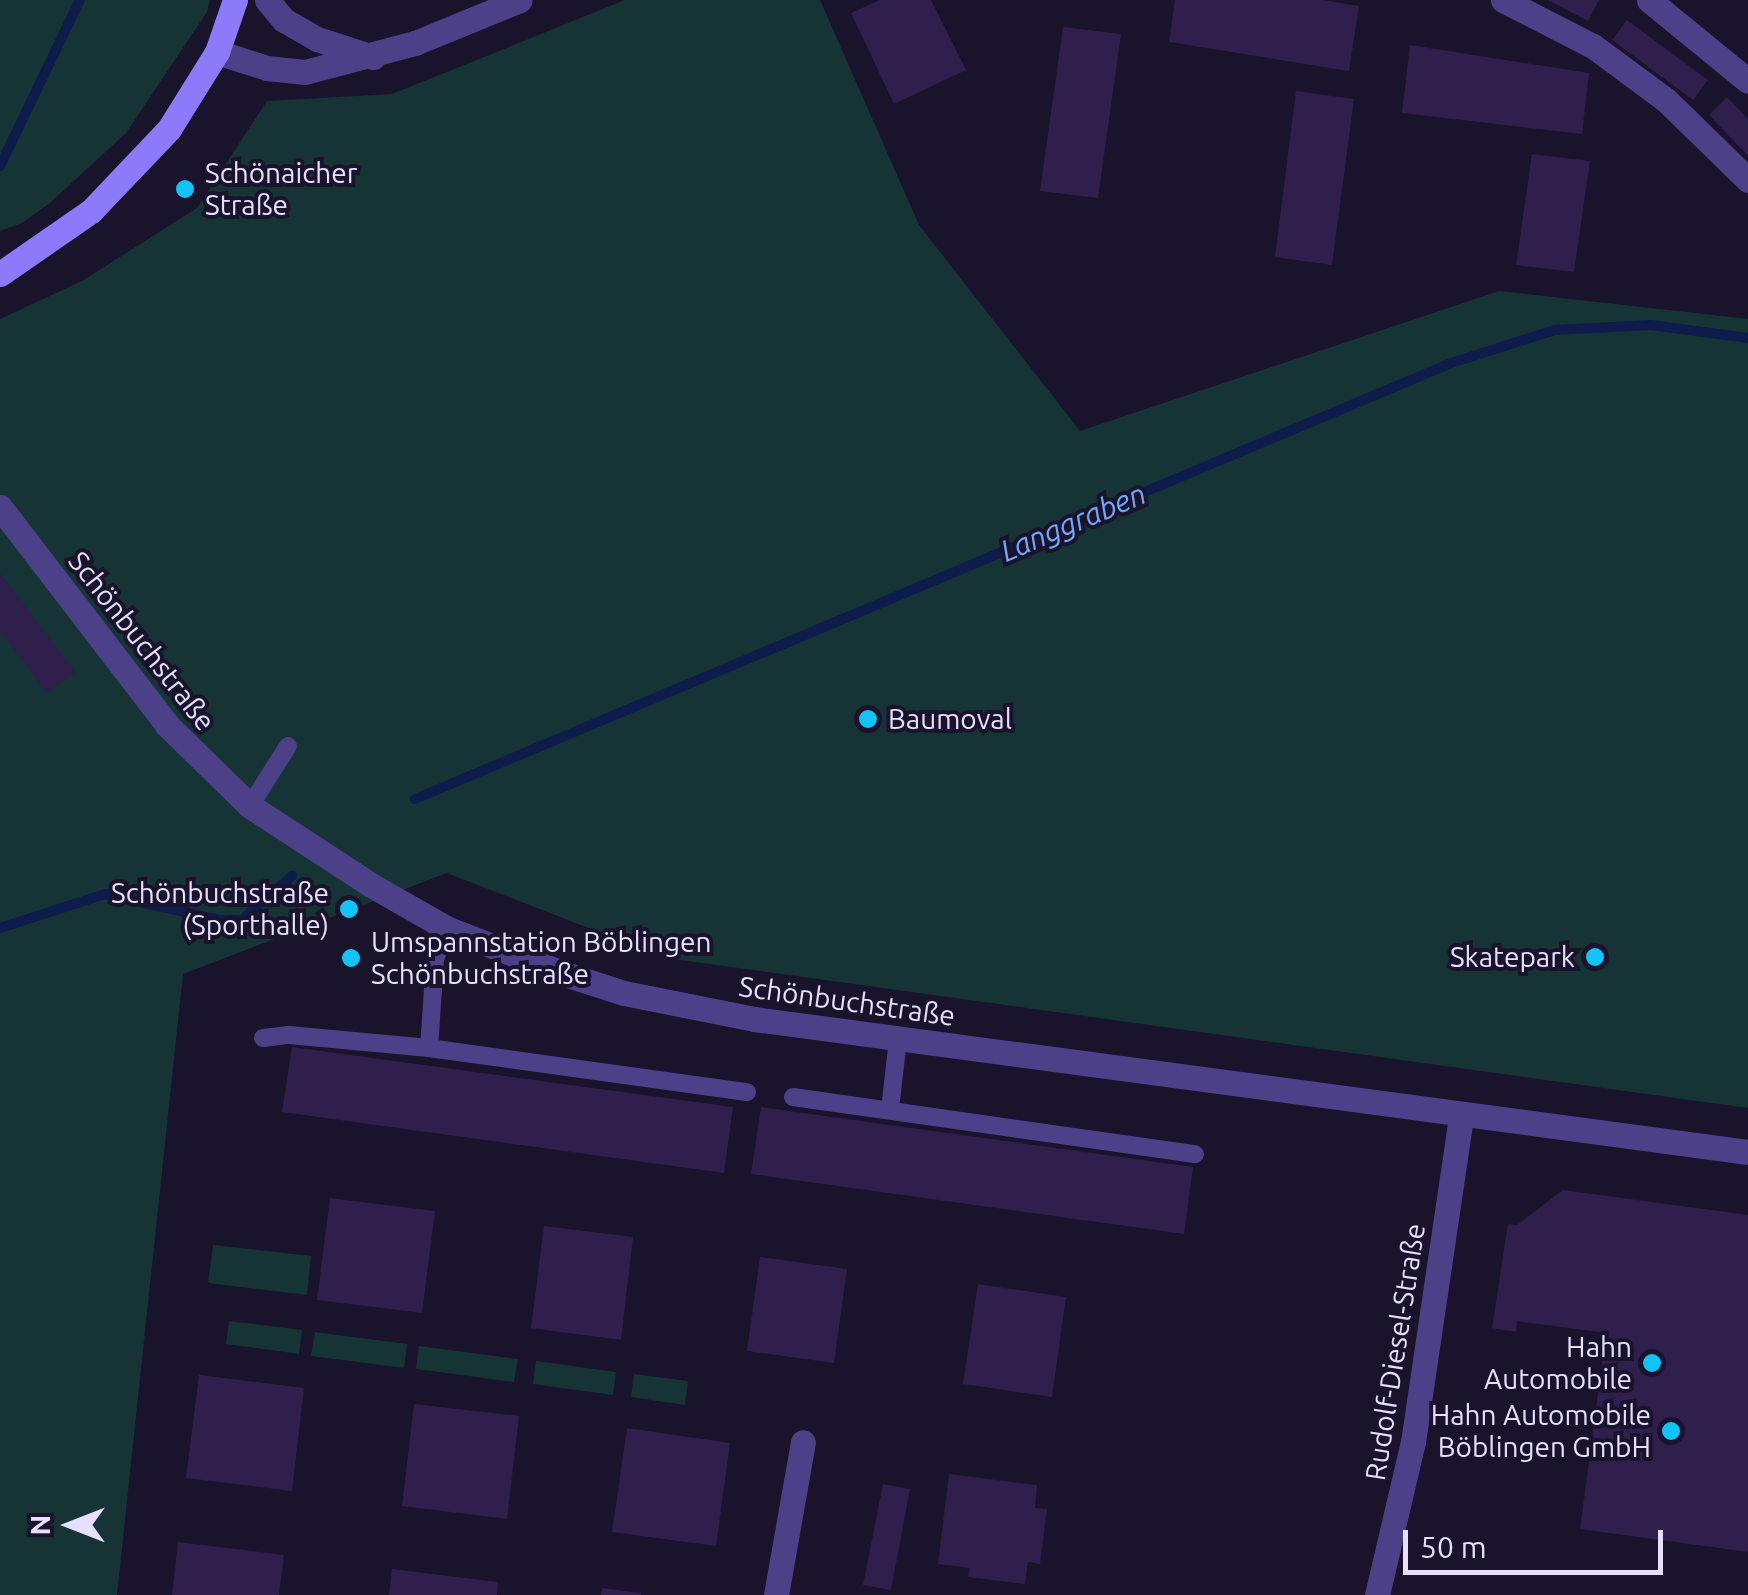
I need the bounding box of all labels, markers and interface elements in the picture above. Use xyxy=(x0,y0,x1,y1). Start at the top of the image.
place label: Schönaicher Straße xyxy=(205,156,357,222)
marker: Schönaicher Straße xyxy=(174,178,196,200)
water label: Langgraben xyxy=(995,475,1151,569)
street label: Schönbuchstraße xyxy=(62,545,222,737)
place label: Baumoval xyxy=(888,702,1012,736)
marker: Baumoval xyxy=(857,708,879,730)
place label: Schönbuchstraße (Sporthalle) xyxy=(111,876,329,942)
marker: Schönbuchstraße (Sporthalle) xyxy=(338,898,360,920)
place label: Umspannstation Böblingen Schönbuchstraße xyxy=(371,925,711,991)
place label: Skatepark xyxy=(1450,940,1575,974)
marker: Skatepark xyxy=(1584,946,1606,968)
marker: Umspannstation Böblingen Schönbuchstraße xyxy=(340,947,362,969)
street label: Schönbuchstraße xyxy=(737,969,957,1033)
street label: Rudolf-Diesel-Straße xyxy=(1358,1221,1432,1483)
place label: Hahn Automobile xyxy=(1484,1330,1632,1396)
marker: Hahn Automobile xyxy=(1641,1352,1663,1374)
place label: Hahn Automobile Böblingen GmbH xyxy=(1431,1398,1651,1464)
marker: Hahn Automobile Böblingen GmbH xyxy=(1660,1420,1682,1442)
north arrow xyxy=(20,1475,120,1575)
scale bar xyxy=(1408,1510,1668,1572)
text: N xyxy=(24,1515,55,1535)
text: 50 m xyxy=(1420,1530,1487,1564)

